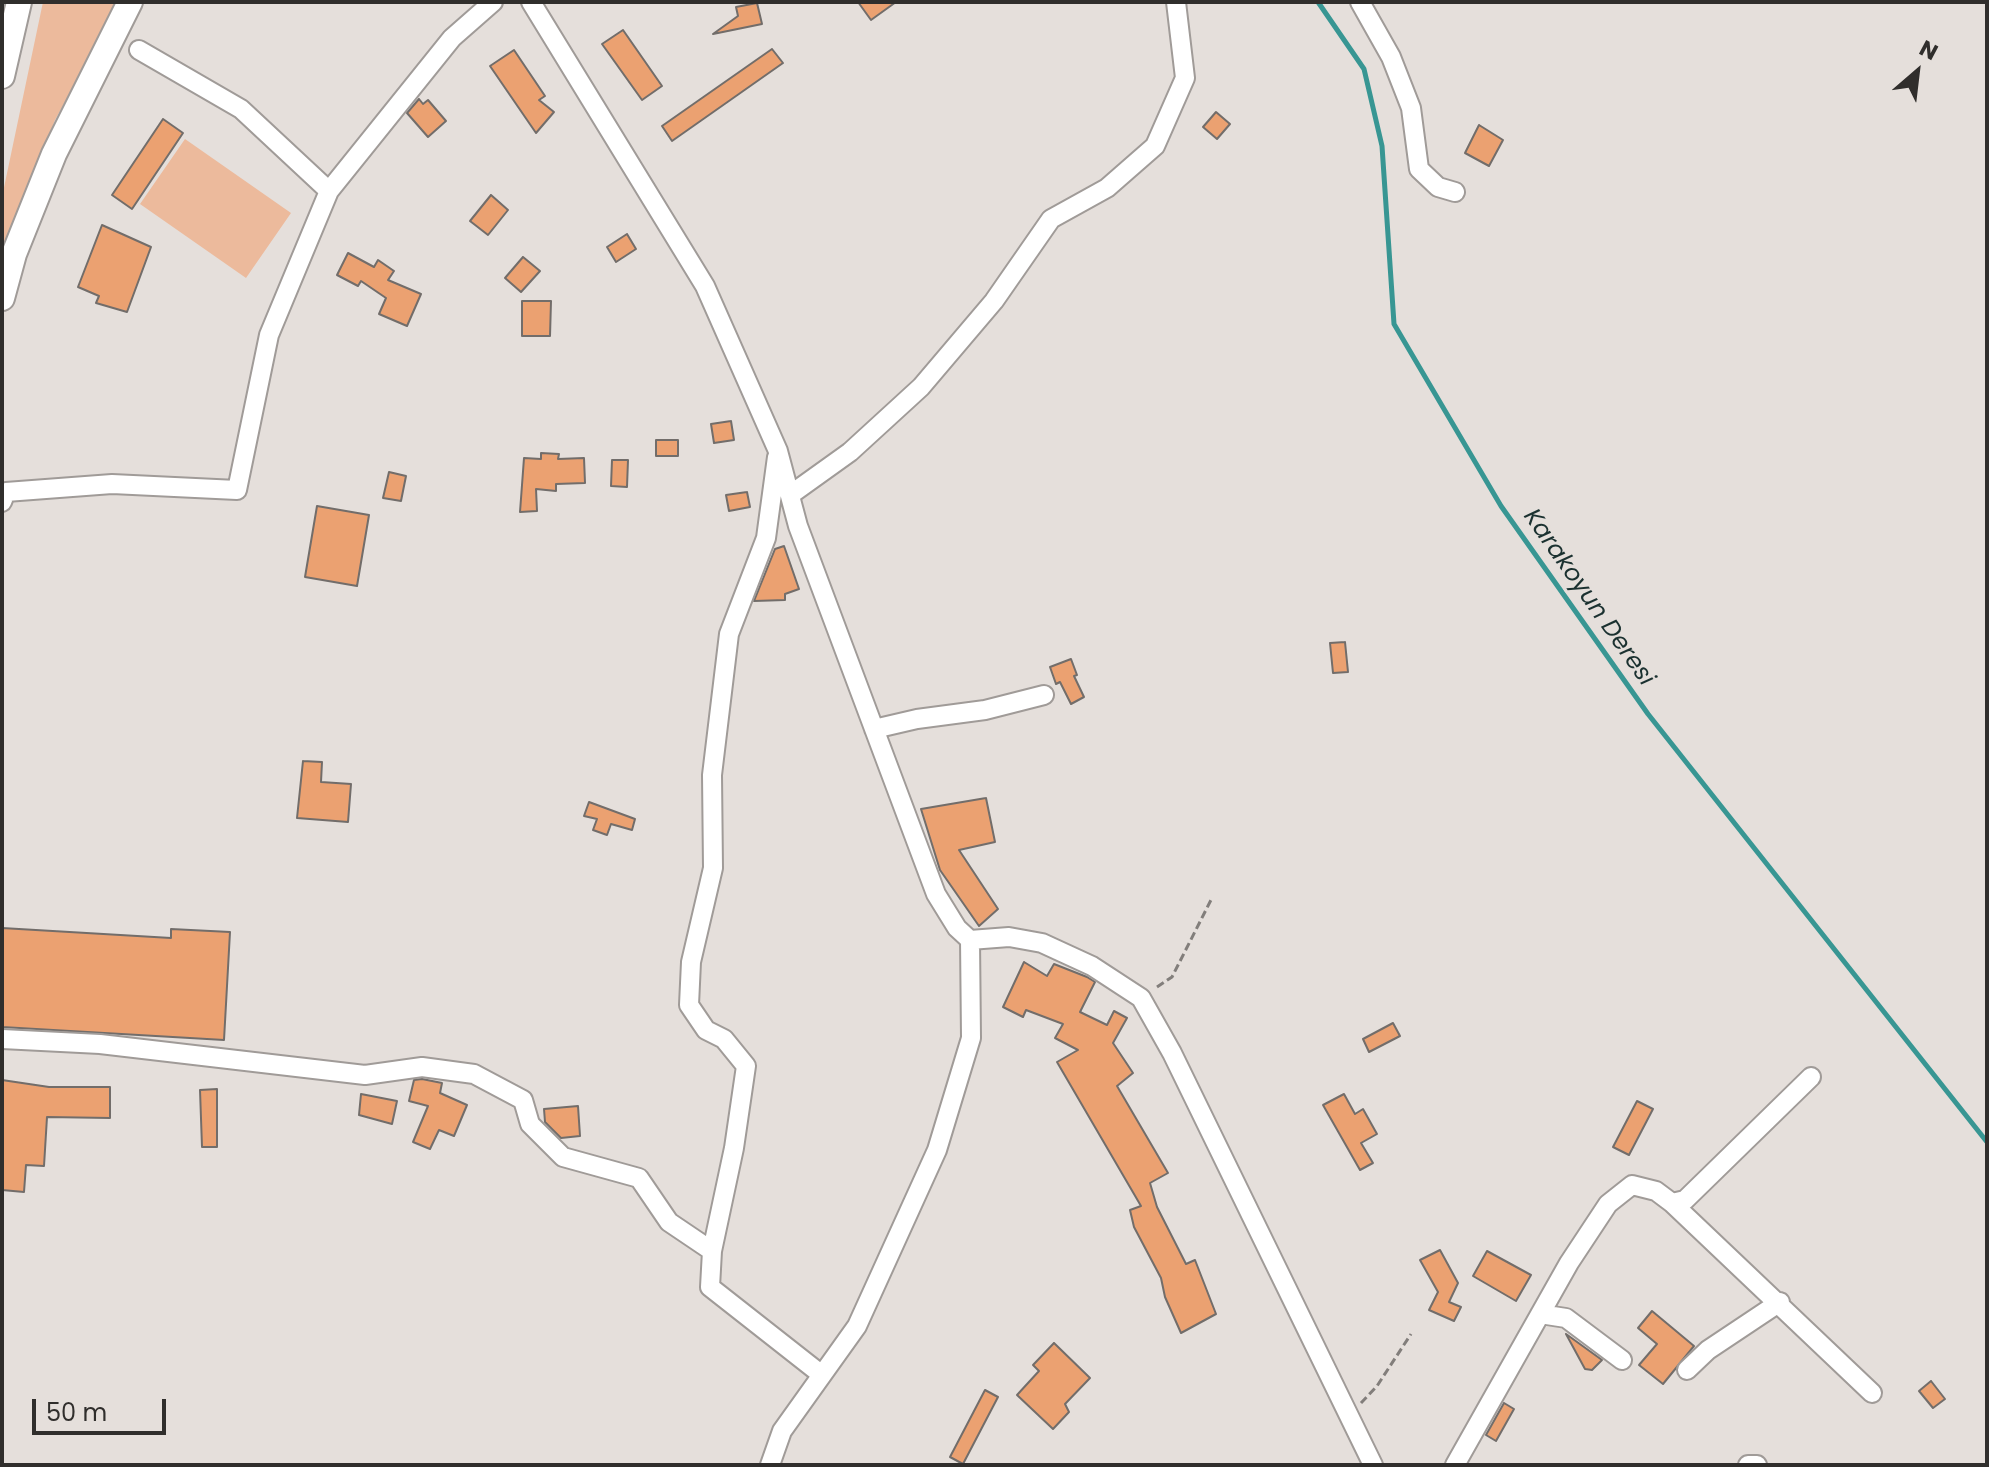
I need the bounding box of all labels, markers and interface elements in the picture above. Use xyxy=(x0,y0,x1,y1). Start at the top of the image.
north arrow xyxy=(1877,32,1957,112)
text: N xyxy=(1914,33,1943,68)
water label: Karakoyun Deresi xyxy=(1516,504,1660,692)
scale bar xyxy=(36,1383,170,1433)
text: 50 m xyxy=(46,1396,107,1429)

